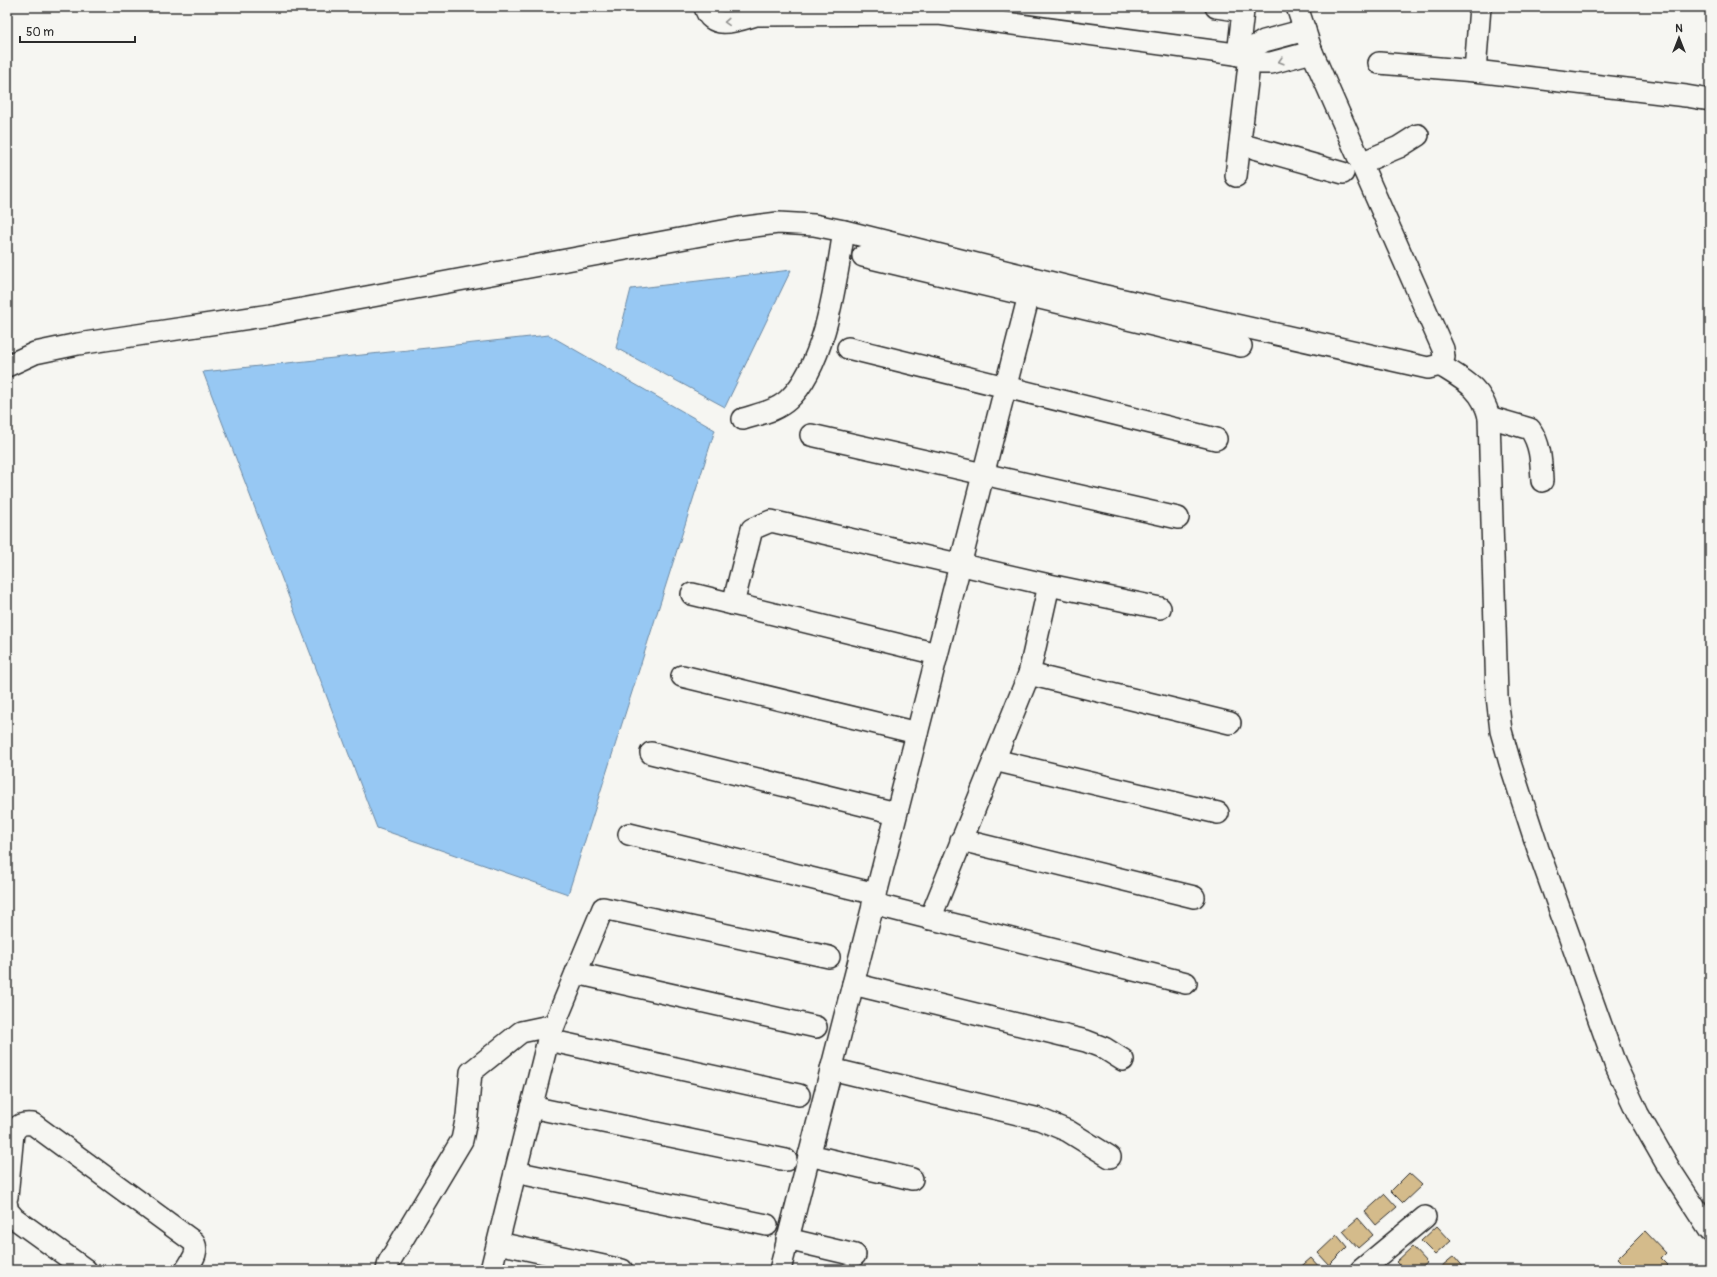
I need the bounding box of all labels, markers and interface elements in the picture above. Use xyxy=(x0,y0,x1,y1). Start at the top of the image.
scale bar xyxy=(20,18,135,44)
one-way arrow xyxy=(724,18,730,26)
north arrow xyxy=(1659,18,1699,58)
text: N xyxy=(1675,22,1683,35)
text: 50 m xyxy=(26,25,54,40)
one-way arrow xyxy=(1277,56,1284,65)

